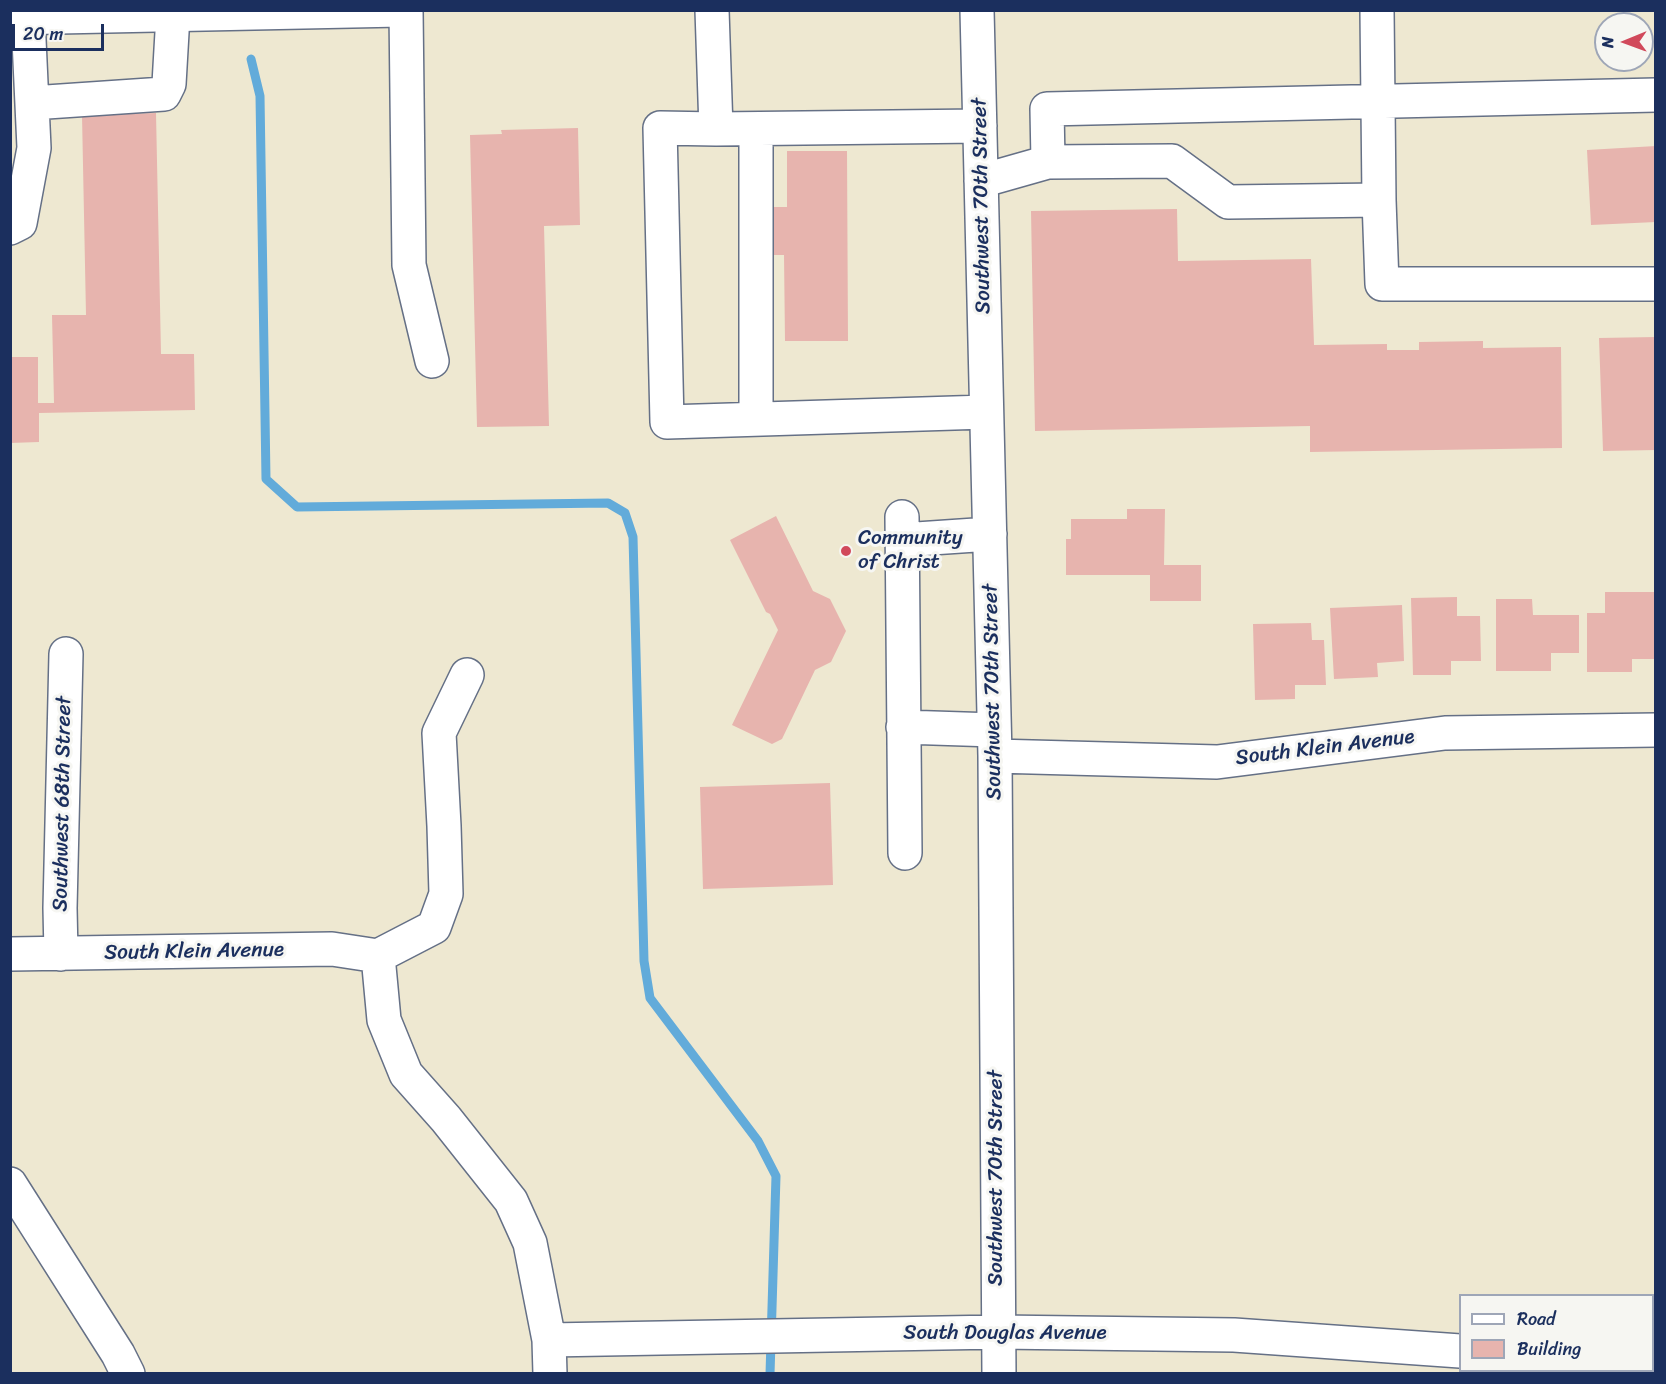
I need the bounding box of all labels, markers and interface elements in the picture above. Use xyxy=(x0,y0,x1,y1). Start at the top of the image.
scale bar xyxy=(15,12,106,50)
north arrow xyxy=(1594,12,1654,72)
text: 20 m xyxy=(23,18,63,50)
text: N xyxy=(1593,36,1622,48)
street label: Southwest 70th Street xyxy=(968,98,996,314)
place label: Community of Christ xyxy=(858,526,963,576)
marker: Community of Christ xyxy=(839,544,853,558)
street label: Southwest 70th Street xyxy=(979,584,1007,800)
street label: Southwest 68th Street xyxy=(49,696,77,912)
street label: South Klein Avenue xyxy=(1234,725,1416,771)
street label: South Klein Avenue xyxy=(104,938,284,966)
street label: Southwest 70th Street xyxy=(984,1070,1010,1286)
legend xyxy=(1459,1294,1654,1372)
text: Road xyxy=(1517,1303,1556,1335)
street label: South Douglas Avenue xyxy=(903,1321,1107,1347)
text: Building xyxy=(1517,1333,1581,1365)

